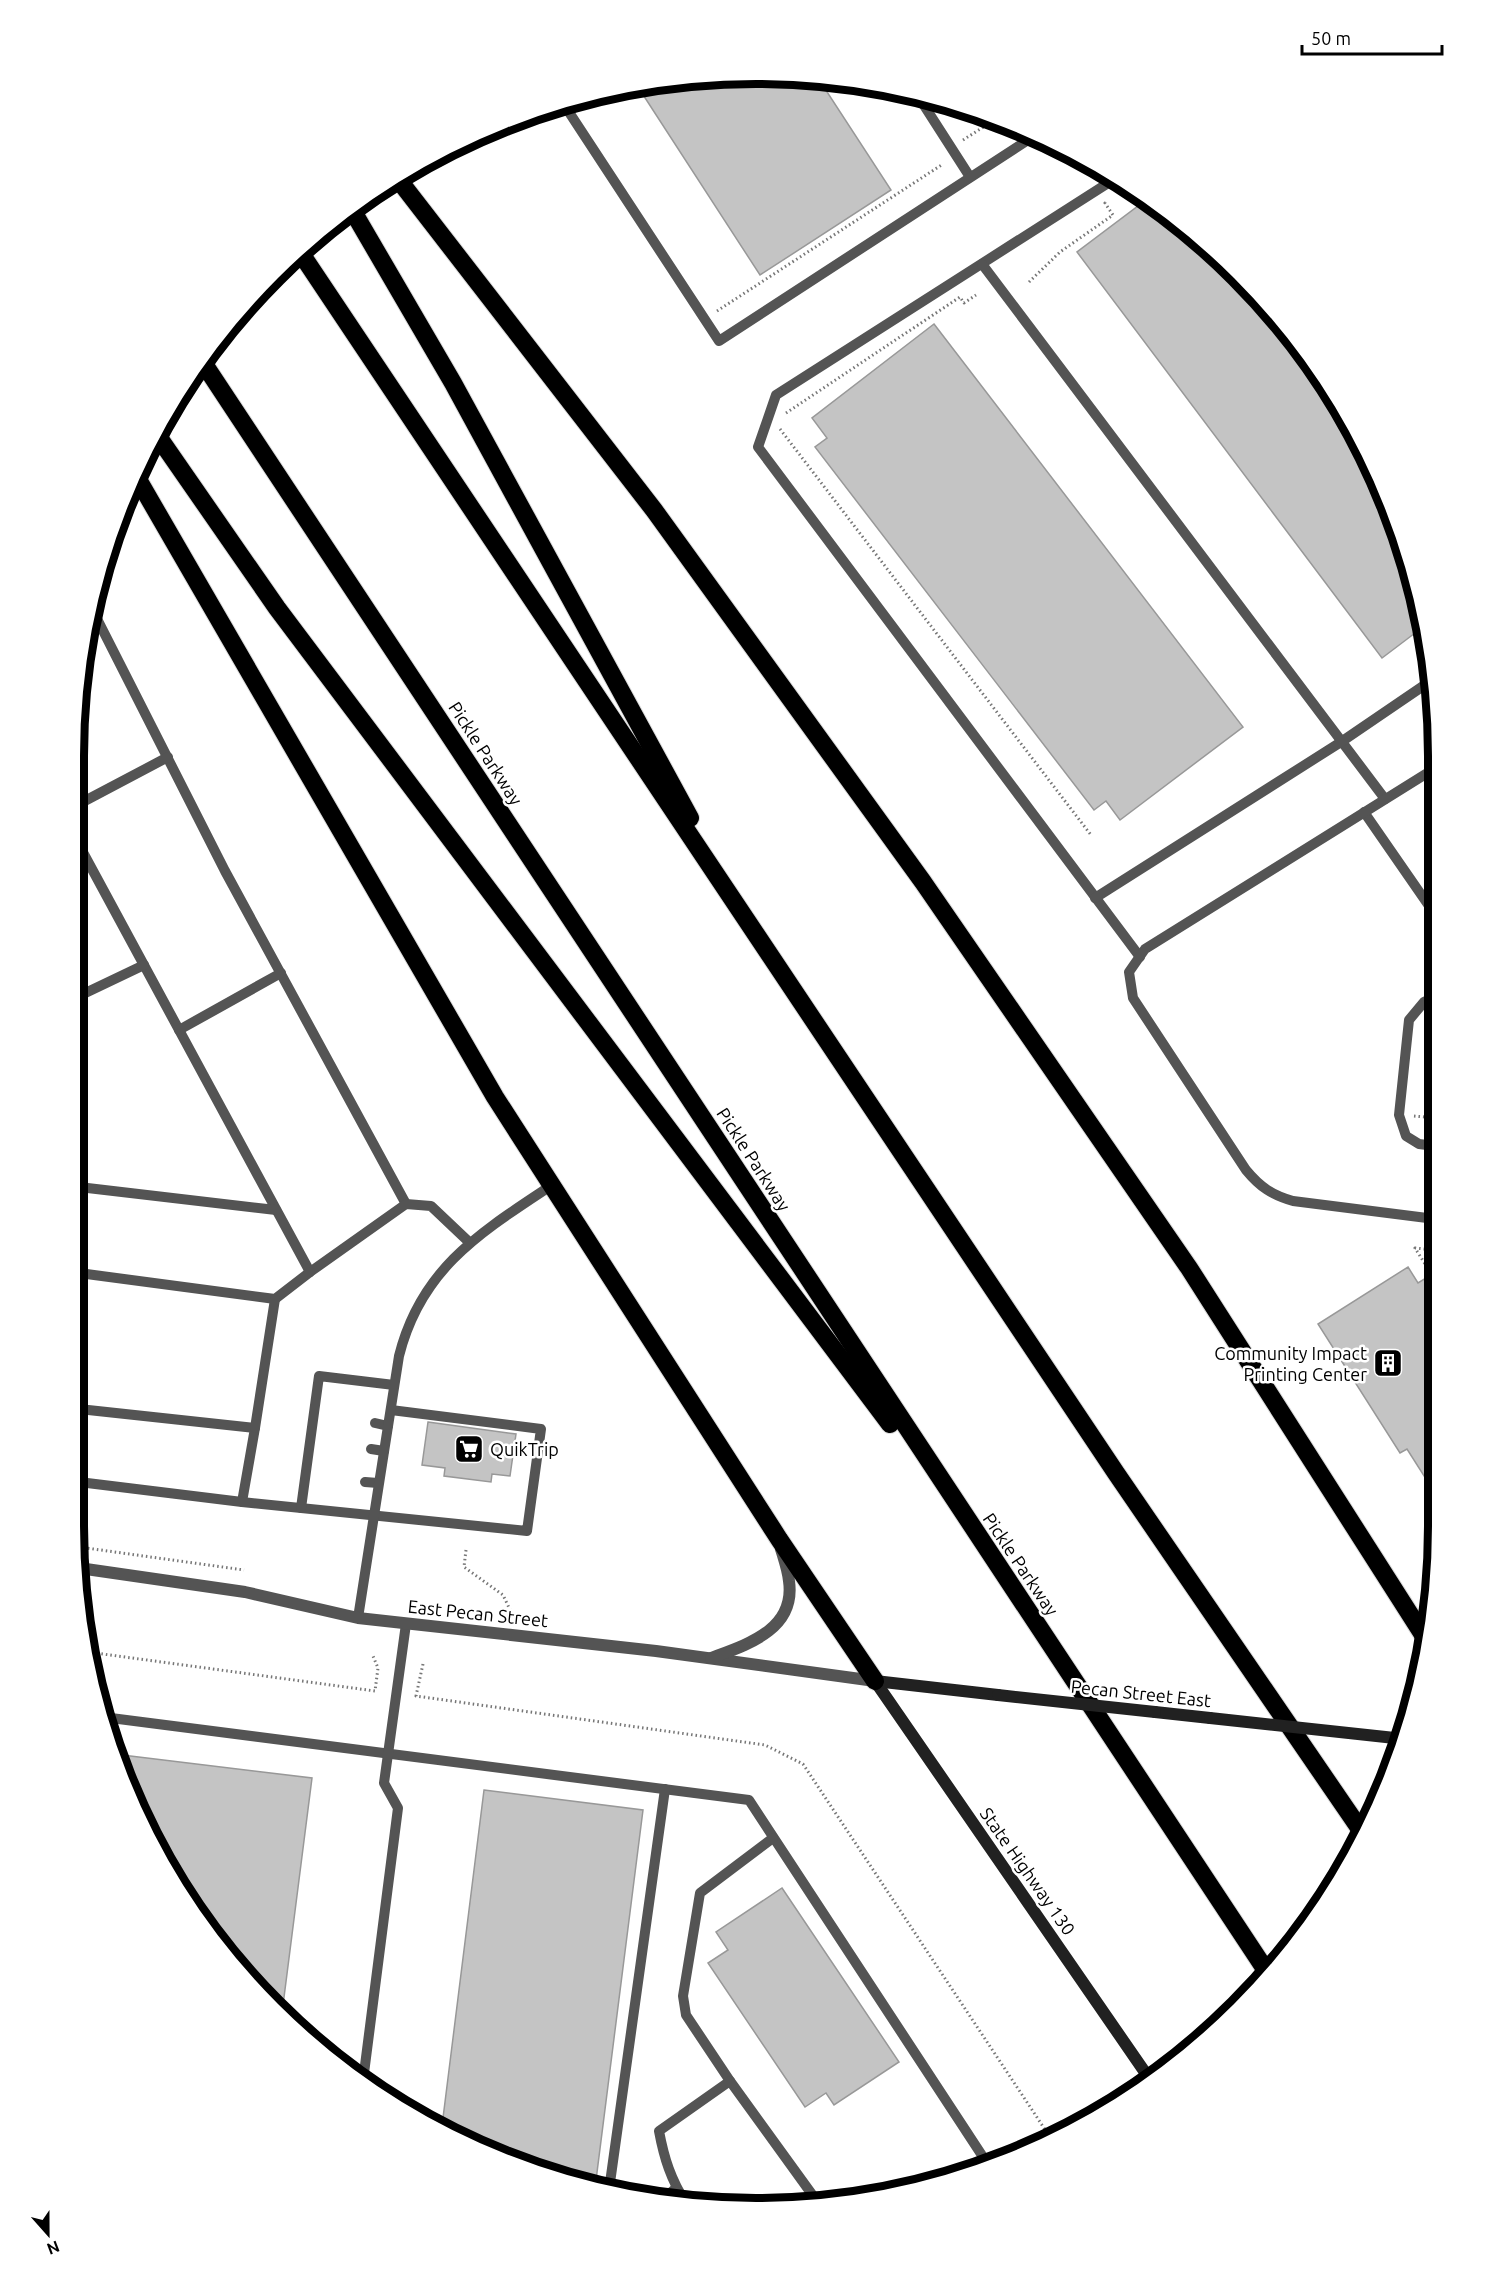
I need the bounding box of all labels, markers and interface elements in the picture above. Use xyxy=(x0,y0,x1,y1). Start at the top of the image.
scale bar xyxy=(1302,18,1442,56)
text: 50 m xyxy=(1311,28,1351,48)
street label: Pickle Parkway xyxy=(445,698,527,809)
street label: Pickle Parkway xyxy=(713,1104,795,1215)
place label: Community Impact Printing Center xyxy=(1214,1343,1367,1384)
building icon: Community Impact Printing Center xyxy=(1372,1347,1404,1379)
supermarket icon: QuikTrip xyxy=(453,1433,485,1465)
place label: QuikTrip xyxy=(490,1439,559,1460)
street label: Pickle Parkway xyxy=(979,1509,1063,1619)
street label: East Pecan Street xyxy=(407,1596,549,1630)
street label: Pecan Street East xyxy=(1070,1676,1212,1710)
street label: State Highway 130 xyxy=(977,1804,1079,1938)
north arrow xyxy=(18,2204,78,2264)
text: N xyxy=(45,2237,62,2259)

